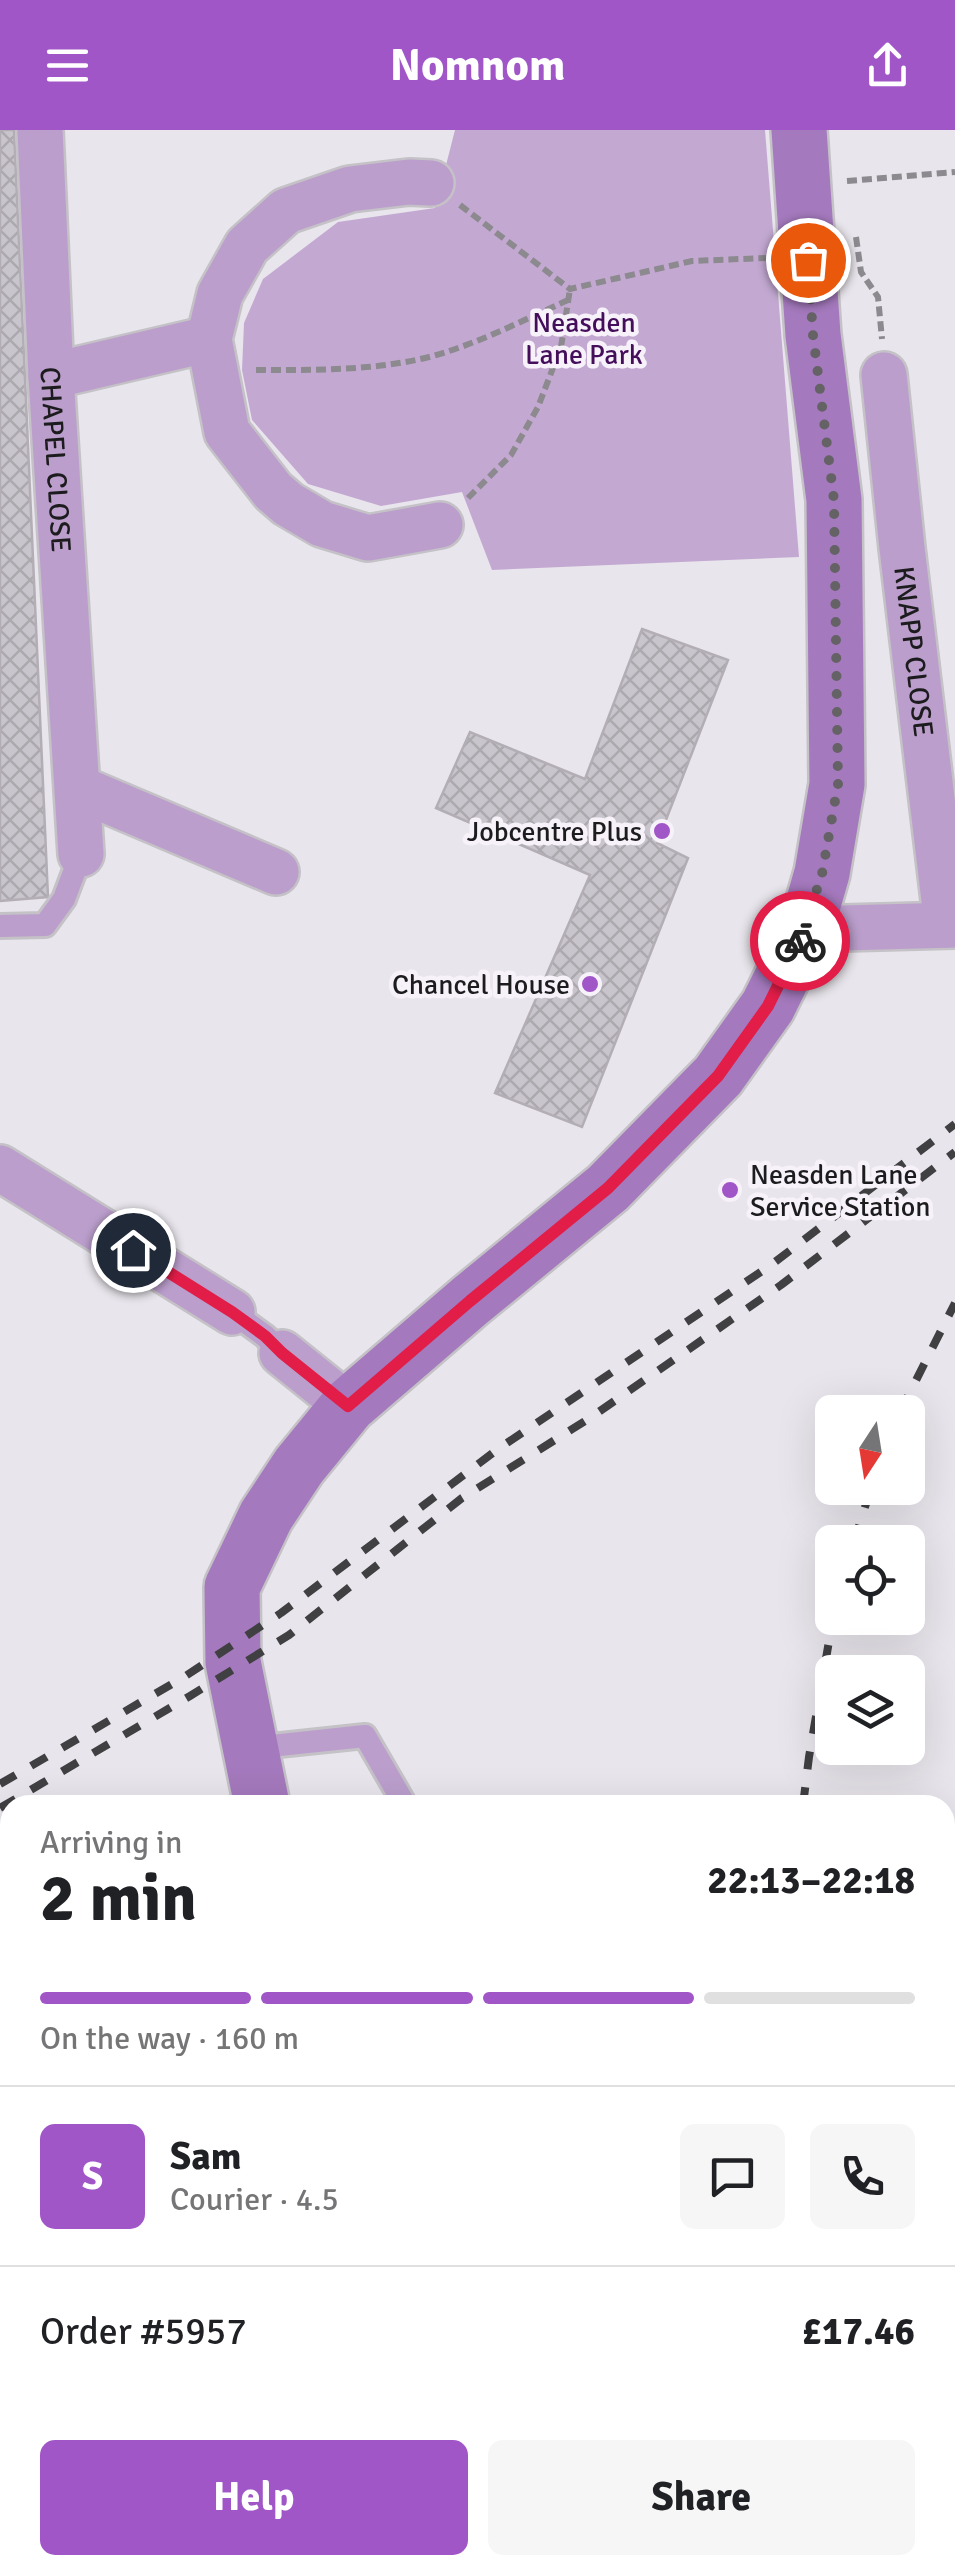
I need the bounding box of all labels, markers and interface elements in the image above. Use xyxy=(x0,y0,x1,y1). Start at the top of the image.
icon: menu xyxy=(40,38,95,93)
text: Nomnom xyxy=(390,38,565,93)
icon: share xyxy=(860,38,915,93)
pin xyxy=(766,218,851,303)
icon: bag xyxy=(781,233,836,288)
park label: Neasden Lane Park xyxy=(525,306,643,372)
street label: CHAPEL CLOSE xyxy=(33,366,78,553)
street label: KNAPP CLOSE xyxy=(886,564,940,739)
place label: Jobcentre Plus xyxy=(467,815,642,849)
marker: Jobcentre Plus xyxy=(651,820,673,842)
courier xyxy=(750,891,850,991)
icon: bike xyxy=(773,914,828,969)
place label: Chancel House xyxy=(392,968,570,1002)
marker: Chancel House xyxy=(579,973,601,995)
place label: Neasden Lane Service Station xyxy=(750,1158,931,1224)
marker: Neasden Lane Service Station xyxy=(719,1179,741,1201)
pin xyxy=(91,1208,176,1293)
icon: home xyxy=(106,1223,161,1278)
north arrow xyxy=(815,1395,925,1505)
map controls xyxy=(815,1395,925,1765)
button: locate xyxy=(815,1525,925,1635)
button: layers xyxy=(815,1655,925,1765)
text: Arriving in xyxy=(40,1823,182,1862)
text: 22:13–22:18 xyxy=(707,1857,915,1904)
text: 2 min xyxy=(40,1859,197,1939)
text: On the way · 160 m xyxy=(40,2019,299,2058)
button: chat xyxy=(680,2124,785,2229)
button: phone xyxy=(810,2124,915,2229)
text: Sam xyxy=(170,2133,241,2180)
text: S xyxy=(82,2153,103,2200)
text: Courier · 4.5 xyxy=(170,2180,339,2219)
text: Order #5957 xyxy=(40,2308,247,2355)
text: £17.46 xyxy=(802,2308,915,2355)
button: Help xyxy=(40,2440,468,2555)
button: Share xyxy=(488,2440,915,2555)

